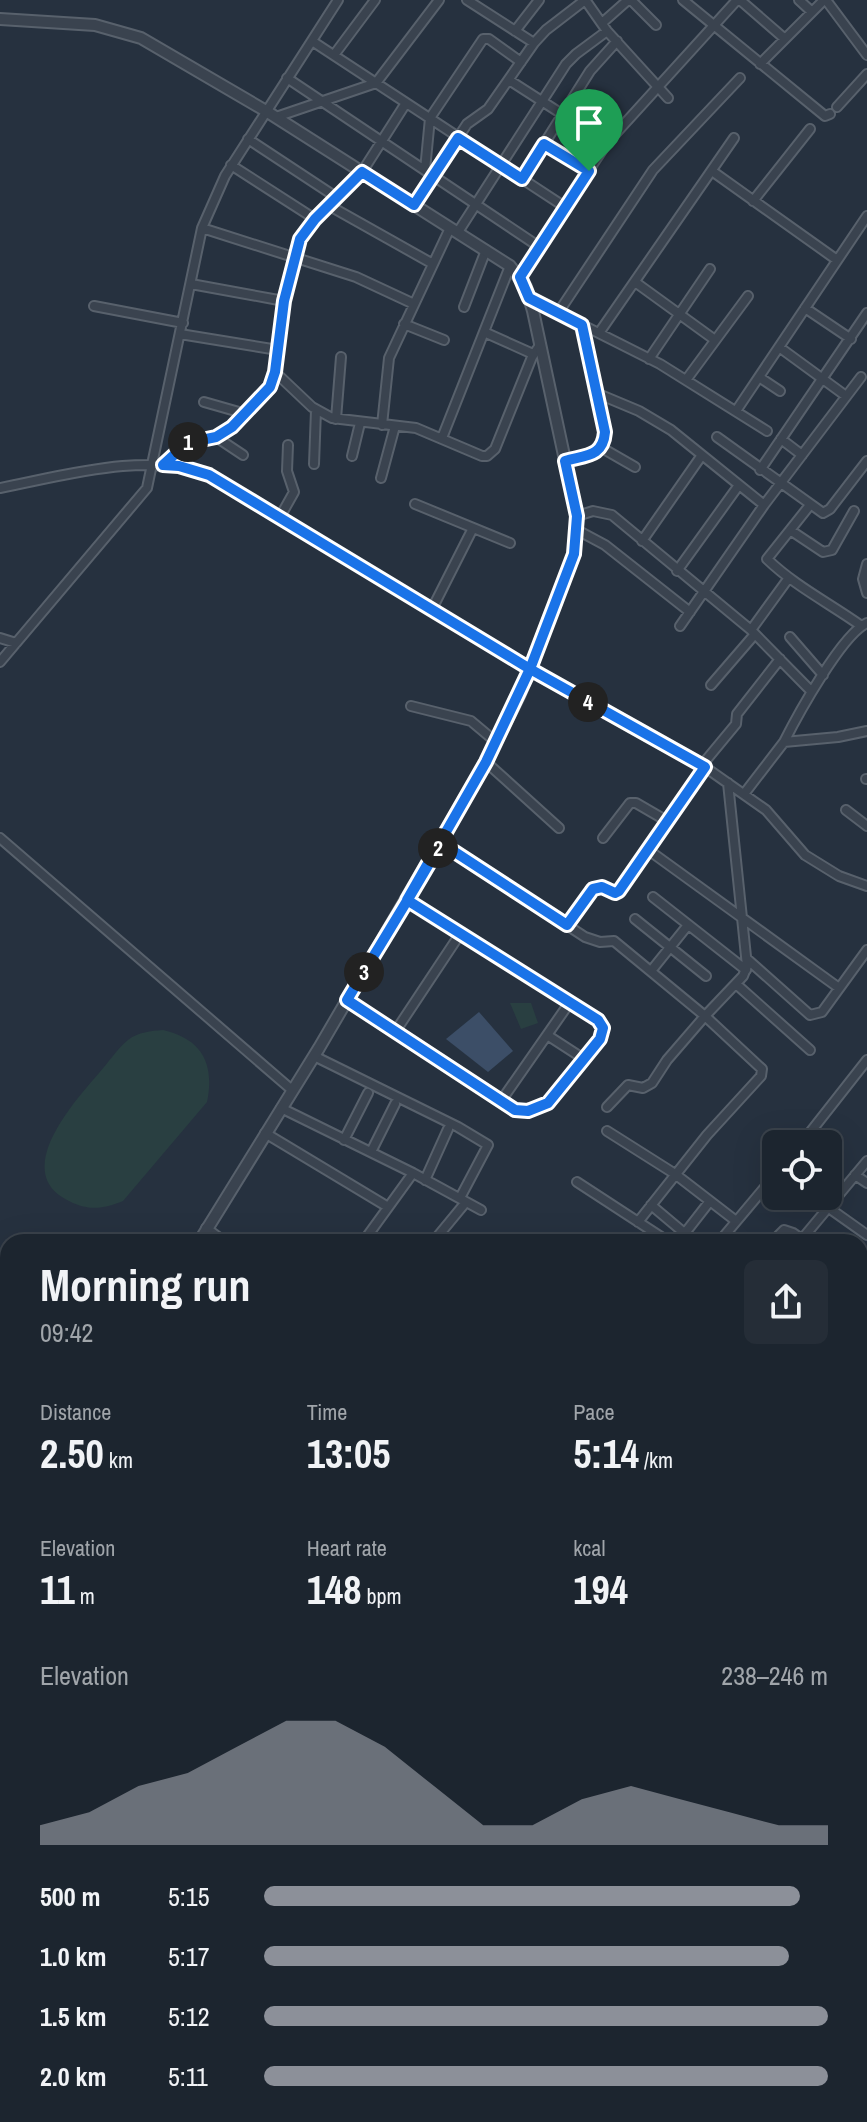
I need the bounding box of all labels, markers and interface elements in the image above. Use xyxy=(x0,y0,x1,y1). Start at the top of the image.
pin xyxy=(555,89,623,171)
icon: arrive xyxy=(567,101,611,145)
pin: 1 xyxy=(168,422,208,462)
text: 1 xyxy=(183,427,193,457)
pin: 4 xyxy=(568,682,608,722)
text: 4 xyxy=(583,687,593,717)
pin: 2 xyxy=(418,828,458,868)
text: 2 xyxy=(433,833,443,863)
pin: 3 xyxy=(344,952,384,992)
text: 3 xyxy=(359,957,369,987)
map controls xyxy=(762,1130,842,1210)
button: locate xyxy=(762,1130,842,1210)
text: Morning run xyxy=(40,1255,250,1315)
button: share xyxy=(744,1260,828,1344)
text: 09:42 xyxy=(40,1315,93,1350)
text: Distance xyxy=(40,1397,111,1427)
text: Time xyxy=(307,1397,347,1427)
text: Pace xyxy=(573,1397,614,1427)
text: 2.50 xyxy=(40,1427,104,1480)
text: 13:05 xyxy=(307,1427,391,1480)
text: 5:14 xyxy=(573,1427,639,1480)
text: km xyxy=(104,1445,133,1475)
text: /km xyxy=(639,1445,673,1475)
text: Elevation xyxy=(40,1533,115,1563)
text: Heart rate xyxy=(307,1533,387,1563)
text: kcal xyxy=(573,1533,605,1563)
text: 11 xyxy=(40,1563,75,1616)
text: 148 xyxy=(307,1563,361,1616)
text: 194 xyxy=(573,1563,628,1616)
text: m xyxy=(75,1581,95,1611)
text: bpm xyxy=(361,1581,402,1611)
text: Elevation xyxy=(40,1658,129,1693)
text: 238–246 m xyxy=(721,1658,828,1693)
text: 500 m xyxy=(40,1879,100,1914)
text: 5:15 xyxy=(168,1879,210,1914)
text: 1.0 km xyxy=(40,1939,106,1974)
text: 5:17 xyxy=(168,1939,210,1974)
text: 1.5 km xyxy=(40,1999,106,2034)
text: 5:12 xyxy=(168,1999,210,2034)
text: 2.0 km xyxy=(40,2059,106,2094)
text: 5:11 xyxy=(168,2059,208,2094)

